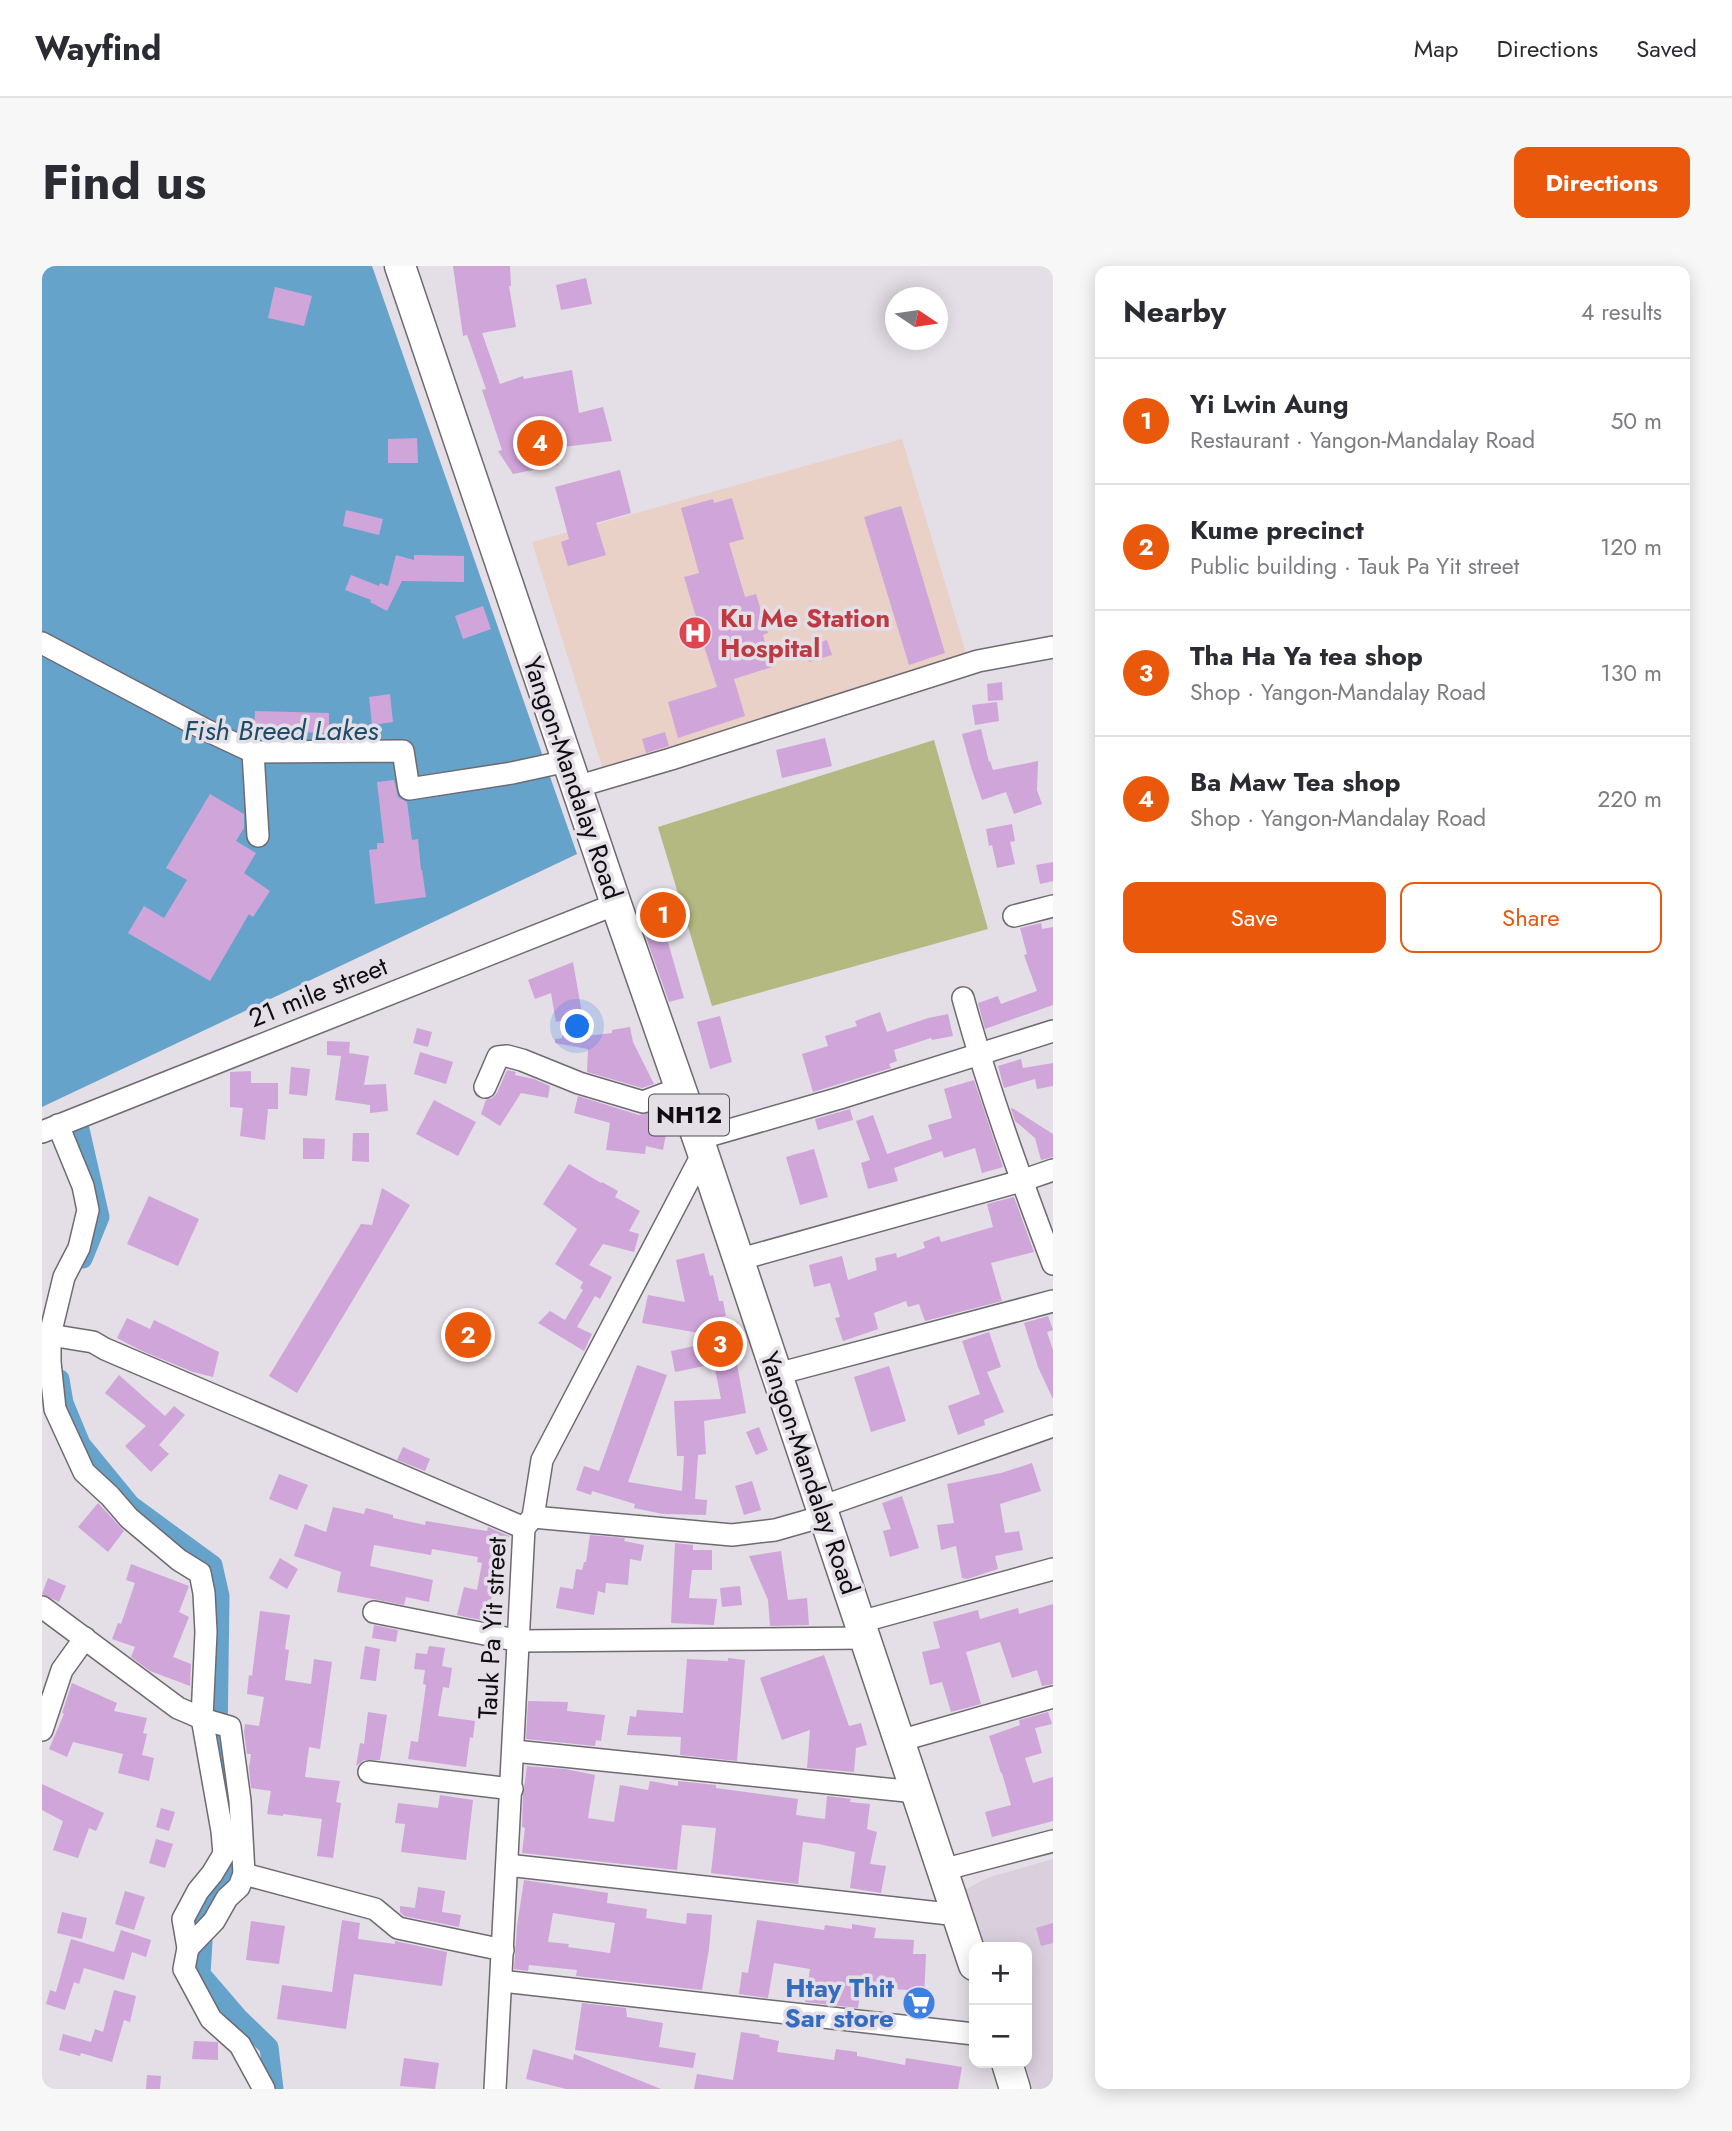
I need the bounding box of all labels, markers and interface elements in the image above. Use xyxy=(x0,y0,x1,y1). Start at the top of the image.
text: Wayfind xyxy=(35,25,161,72)
text: Map xyxy=(1414,31,1459,66)
text: Directions xyxy=(1497,31,1598,66)
text: Saved xyxy=(1636,31,1697,66)
text: Find us xyxy=(42,147,206,217)
button: Directions xyxy=(1514,147,1690,218)
north arrow xyxy=(885,287,948,350)
text: Nearby xyxy=(1123,290,1226,333)
text: 4 results xyxy=(1581,295,1662,329)
text: Yi Lwin Aung xyxy=(1190,385,1349,423)
text: 1 xyxy=(1140,404,1152,438)
text: 50 m xyxy=(1610,404,1662,438)
pin: 4 xyxy=(517,417,563,469)
text: Restaurant · Yangon-Mandalay Road xyxy=(1190,423,1535,457)
text: Kume precinct xyxy=(1190,511,1364,549)
text: 2 xyxy=(1138,530,1154,564)
text: 120 m xyxy=(1600,530,1662,564)
text: Public building · Tauk Pa Yit street xyxy=(1190,549,1519,583)
place label: Ku Me Station Hospital xyxy=(720,599,890,667)
hospital icon: Ku Me Station Hospital xyxy=(676,614,714,652)
text: Tha Ha Ya tea shop xyxy=(1190,637,1423,675)
street label: Yangon-Mandalay Road xyxy=(514,651,632,905)
text: 3 xyxy=(1139,656,1153,690)
text: 130 m xyxy=(1600,656,1662,690)
text: Shop · Yangon-Mandalay Road xyxy=(1190,675,1486,709)
water label: Fish Breed Lakes xyxy=(184,710,379,751)
text: Ba Maw Tea shop xyxy=(1190,763,1400,801)
text: 4 xyxy=(1138,782,1154,816)
text: 220 m xyxy=(1597,782,1662,816)
text: Shop · Yangon-Mandalay Road xyxy=(1190,801,1486,835)
button: Save xyxy=(1123,882,1386,953)
button: Share xyxy=(1400,882,1662,953)
pin: 1 xyxy=(640,889,686,941)
street label: 21 mile street xyxy=(243,947,394,1037)
your location xyxy=(560,1009,594,1043)
road number: NH12 xyxy=(649,1094,729,1136)
pin: 2 xyxy=(445,1309,491,1361)
pin: 3 xyxy=(697,1318,743,1370)
street label: Yangon-Mandalay Road xyxy=(751,1346,869,1600)
street label: Tauk Pa Yit street xyxy=(468,1535,516,1720)
map controls xyxy=(969,1942,1032,2068)
button: + xyxy=(969,1942,1032,2005)
place label: Htay Thit Sar store xyxy=(785,1969,895,2037)
supermarket icon: Htay Thit Sar store xyxy=(900,1984,938,2022)
button: − xyxy=(969,2005,1032,2068)

